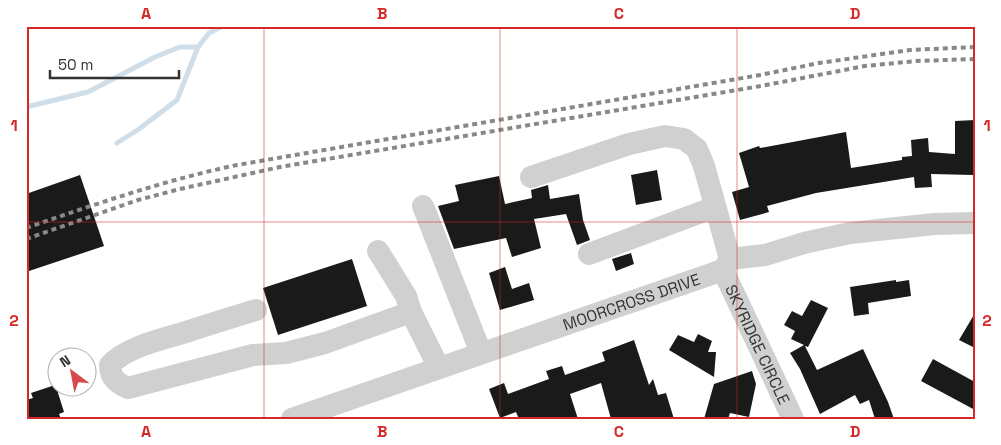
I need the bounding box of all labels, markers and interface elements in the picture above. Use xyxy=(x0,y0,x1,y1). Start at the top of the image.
text: A xyxy=(141,3,151,24)
text: B xyxy=(377,3,387,24)
text: C xyxy=(614,3,624,24)
text: D xyxy=(850,3,860,24)
scale bar xyxy=(50,48,179,80)
text: 50 m xyxy=(58,55,93,74)
text: 1 xyxy=(10,115,18,136)
text: 1 xyxy=(983,115,991,136)
street label: MOORCROSS DRIVE xyxy=(560,269,703,336)
street label: SKYRIDGE CIRCLE xyxy=(720,281,795,408)
text: 2 xyxy=(9,310,19,331)
text: 2 xyxy=(982,310,992,331)
north arrow xyxy=(48,348,98,398)
text: N xyxy=(56,351,74,371)
text: A xyxy=(141,421,151,442)
text: B xyxy=(377,421,387,442)
text: C xyxy=(614,421,624,442)
text: D xyxy=(850,421,860,442)

